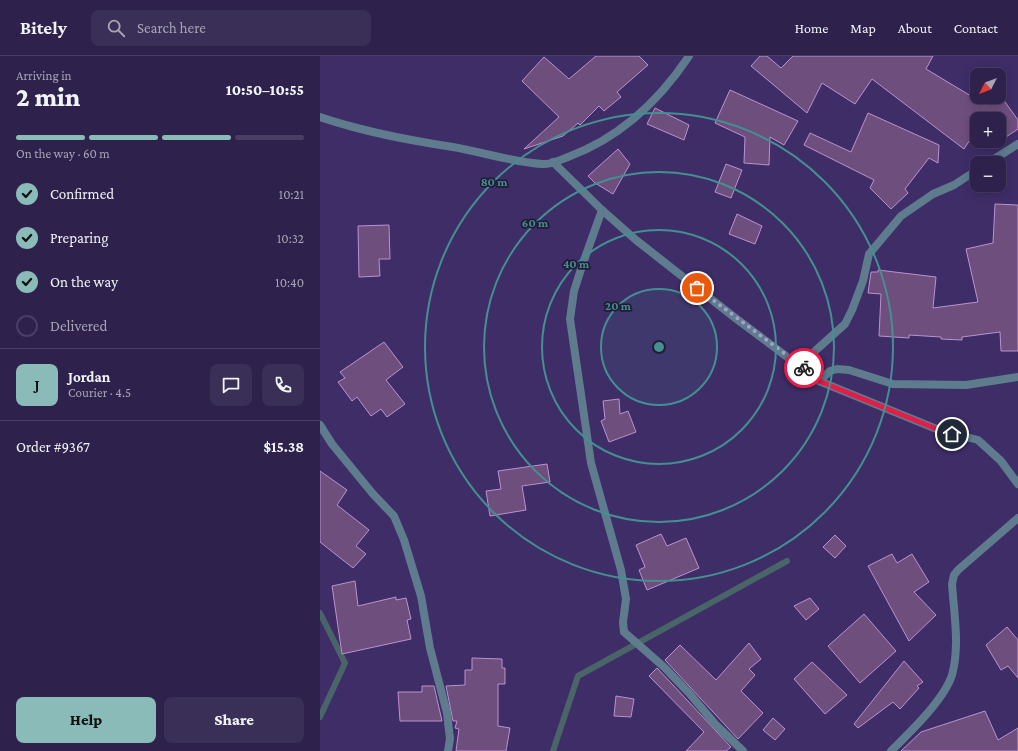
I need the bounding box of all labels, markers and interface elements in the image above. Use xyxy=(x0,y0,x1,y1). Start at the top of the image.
search box xyxy=(91,10,371,46)
text: Bitely xyxy=(20,17,67,38)
icon: search xyxy=(105,17,127,39)
text: Search here xyxy=(137,20,206,36)
text: Home xyxy=(795,20,828,36)
text: Map xyxy=(850,20,876,36)
text: About xyxy=(898,20,932,36)
text: Contact xyxy=(954,20,998,36)
text: Arriving in xyxy=(16,68,72,83)
north arrow xyxy=(970,68,1006,104)
map controls xyxy=(970,68,1006,192)
text: 10:50–10:55 xyxy=(226,82,304,98)
text: 2 min xyxy=(16,83,80,112)
button: + xyxy=(970,112,1006,148)
text: On the way · 60 m xyxy=(16,146,110,161)
button: − xyxy=(970,156,1006,192)
text: 80 m xyxy=(481,175,508,189)
icon: check xyxy=(16,183,38,205)
text: Confirmed xyxy=(50,186,114,202)
text: 10:21 xyxy=(279,187,304,202)
text: 60 m xyxy=(522,216,549,230)
icon: check xyxy=(16,227,38,249)
text: Preparing xyxy=(50,230,109,246)
text: 10:32 xyxy=(277,231,304,246)
text: 40 m xyxy=(563,257,590,271)
icon: check xyxy=(16,271,38,293)
pin xyxy=(680,271,714,305)
text: On the way xyxy=(50,274,118,290)
text: 10:40 xyxy=(275,275,304,290)
icon: bag xyxy=(686,277,708,299)
text: 20 m xyxy=(605,299,632,313)
text: Delivered xyxy=(50,318,107,334)
centre of rings xyxy=(652,340,666,354)
courier xyxy=(784,348,824,388)
icon: bike xyxy=(793,357,815,379)
button: chat xyxy=(210,364,252,406)
button: phone xyxy=(262,364,304,406)
text: Jordan xyxy=(68,369,110,385)
text: J xyxy=(34,377,40,393)
text: Courier · 4.5 xyxy=(68,385,131,400)
pin xyxy=(935,417,969,451)
icon: home xyxy=(941,423,963,445)
text: Order #9367 xyxy=(16,439,90,455)
text: $15.38 xyxy=(263,439,304,455)
button: Help xyxy=(16,697,156,743)
button: Share xyxy=(164,697,304,743)

